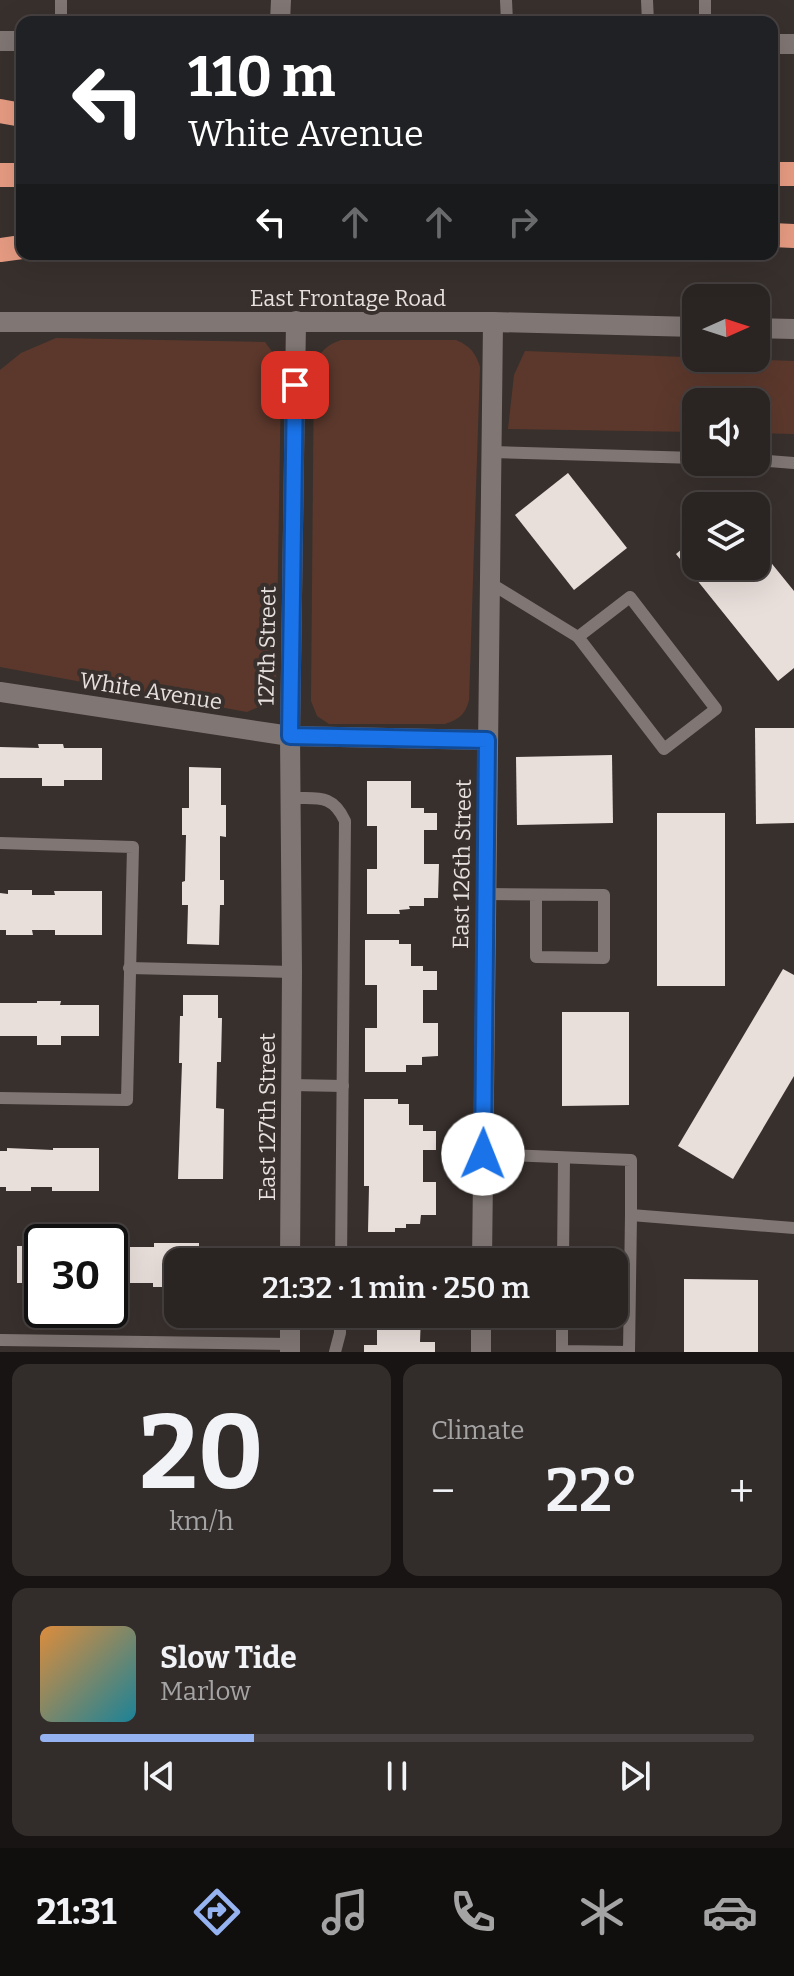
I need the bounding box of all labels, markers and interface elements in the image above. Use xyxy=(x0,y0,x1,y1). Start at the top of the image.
text: 110 m xyxy=(188,44,335,111)
icon: left xyxy=(56,48,160,152)
text: White Avenue xyxy=(188,112,424,156)
icon: left xyxy=(249,200,293,244)
icon: ahead xyxy=(333,200,377,244)
icon: ahead xyxy=(417,200,461,244)
icon: right xyxy=(501,200,545,244)
north arrow xyxy=(682,284,770,372)
map controls xyxy=(682,284,770,580)
street label: East Frontage Road xyxy=(250,285,446,312)
pin xyxy=(261,351,329,419)
icon: arrive xyxy=(273,363,317,407)
button: sound xyxy=(682,388,770,476)
button: layers xyxy=(682,492,770,580)
street label: 127th Street xyxy=(252,586,282,706)
street label: White Avenue xyxy=(78,666,224,716)
street label: East 126th Street xyxy=(447,779,477,949)
street label: East 127th Street xyxy=(254,1033,281,1201)
position arrow xyxy=(441,1112,525,1196)
speed limit sign: 30 xyxy=(24,1224,128,1328)
text: 21:32 · 1 min · 250 m xyxy=(262,1270,530,1306)
text: 20 xyxy=(139,1391,264,1516)
text: Climate xyxy=(431,1415,525,1446)
text: 22° xyxy=(545,1455,639,1527)
text: − xyxy=(431,1465,455,1518)
text: + xyxy=(729,1465,754,1518)
text: km/h xyxy=(169,1506,234,1537)
text: Slow Tide xyxy=(160,1640,297,1676)
text: Marlow xyxy=(160,1676,251,1707)
icon: previous xyxy=(137,1754,181,1798)
icon: pause xyxy=(375,1754,419,1798)
icon: next xyxy=(613,1754,657,1798)
icon: directions xyxy=(189,1884,245,1940)
icon: music xyxy=(317,1884,373,1940)
icon: phone xyxy=(445,1884,501,1940)
icon: climate xyxy=(574,1884,630,1940)
icon: car xyxy=(702,1884,758,1940)
text: 21:31 xyxy=(36,1890,117,1934)

